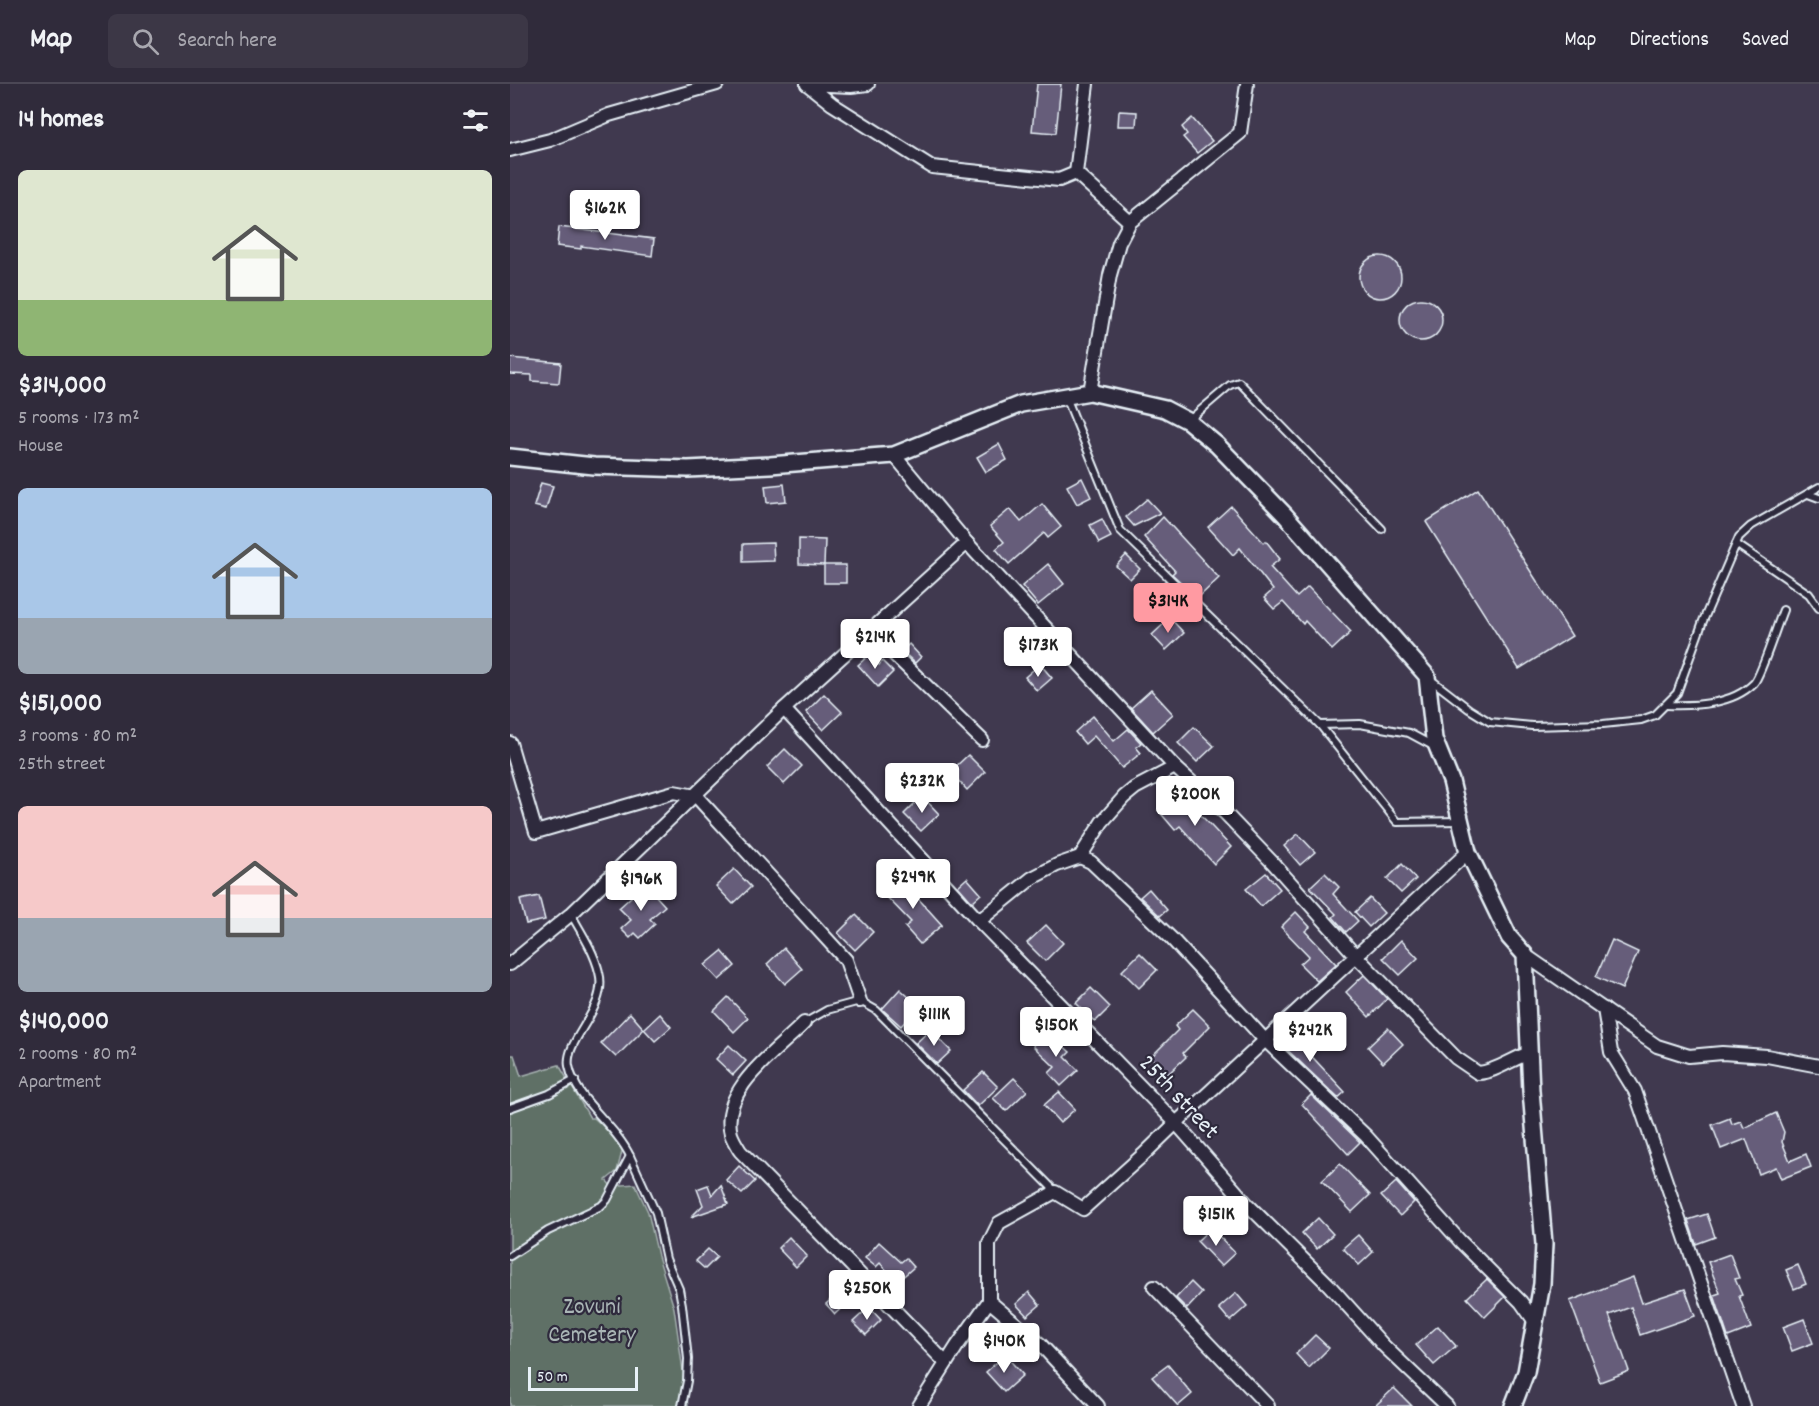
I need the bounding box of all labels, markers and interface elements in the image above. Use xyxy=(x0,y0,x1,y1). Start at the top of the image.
search box xyxy=(108,14,528,68)
text: Map xyxy=(30,21,72,61)
icon: search xyxy=(129,25,162,58)
text: Search here xyxy=(177,26,277,57)
text: Map xyxy=(1565,26,1596,56)
text: Directions xyxy=(1629,26,1709,56)
text: Saved xyxy=(1742,26,1789,56)
text: 14 homes xyxy=(18,102,104,139)
icon: filters xyxy=(459,104,492,137)
pin: $162K xyxy=(563,190,647,241)
text: $162K xyxy=(584,195,626,223)
icon: home xyxy=(201,209,309,317)
text: $314,000 xyxy=(18,368,107,405)
text: 5 rooms · 173 m² xyxy=(18,405,139,433)
text: House xyxy=(18,433,63,461)
icon: home xyxy=(201,527,309,635)
pin: $314K xyxy=(1126,583,1210,634)
text: $314K xyxy=(1148,588,1188,616)
pin: $214K xyxy=(833,619,917,670)
text: $214K xyxy=(855,624,895,652)
pin: $173K xyxy=(996,627,1080,678)
text: $173K xyxy=(1018,632,1058,660)
text: $151,000 xyxy=(18,686,102,723)
text: 3 rooms · 80 m² xyxy=(18,723,137,751)
text: 25th street xyxy=(18,751,105,779)
pin: $232K xyxy=(880,763,964,814)
text: $232K xyxy=(899,768,945,796)
pin: $200K xyxy=(1153,776,1237,827)
text: $200K xyxy=(1170,781,1220,809)
icon: home xyxy=(201,845,309,953)
pin: $249K xyxy=(871,859,955,910)
pin: $196K xyxy=(599,861,683,912)
text: $249K xyxy=(890,864,936,892)
text: $196K xyxy=(620,866,662,894)
pin: $111K xyxy=(892,996,976,1047)
text: $111K xyxy=(918,1001,950,1029)
text: $140,000 xyxy=(18,1004,109,1041)
pin: $150K xyxy=(1014,1007,1098,1058)
text: $150K xyxy=(1034,1012,1078,1040)
pin: $242K xyxy=(1268,1012,1352,1063)
text: $242K xyxy=(1287,1017,1333,1045)
text: 2 rooms · 80 m² xyxy=(18,1041,137,1069)
street label: 25th street xyxy=(1130,1048,1226,1148)
text: Apartment xyxy=(18,1069,101,1097)
pin: $151K xyxy=(1174,1196,1258,1247)
text: $151K xyxy=(1197,1201,1235,1229)
pin: $250K xyxy=(825,1270,909,1321)
text: $250K xyxy=(843,1275,891,1303)
park label: Zovuni Cemetery xyxy=(548,1291,637,1353)
pin: $140K xyxy=(962,1323,1046,1374)
text: $140K xyxy=(983,1328,1025,1356)
scale bar xyxy=(528,1364,638,1392)
text: 50 m xyxy=(537,1366,568,1389)

